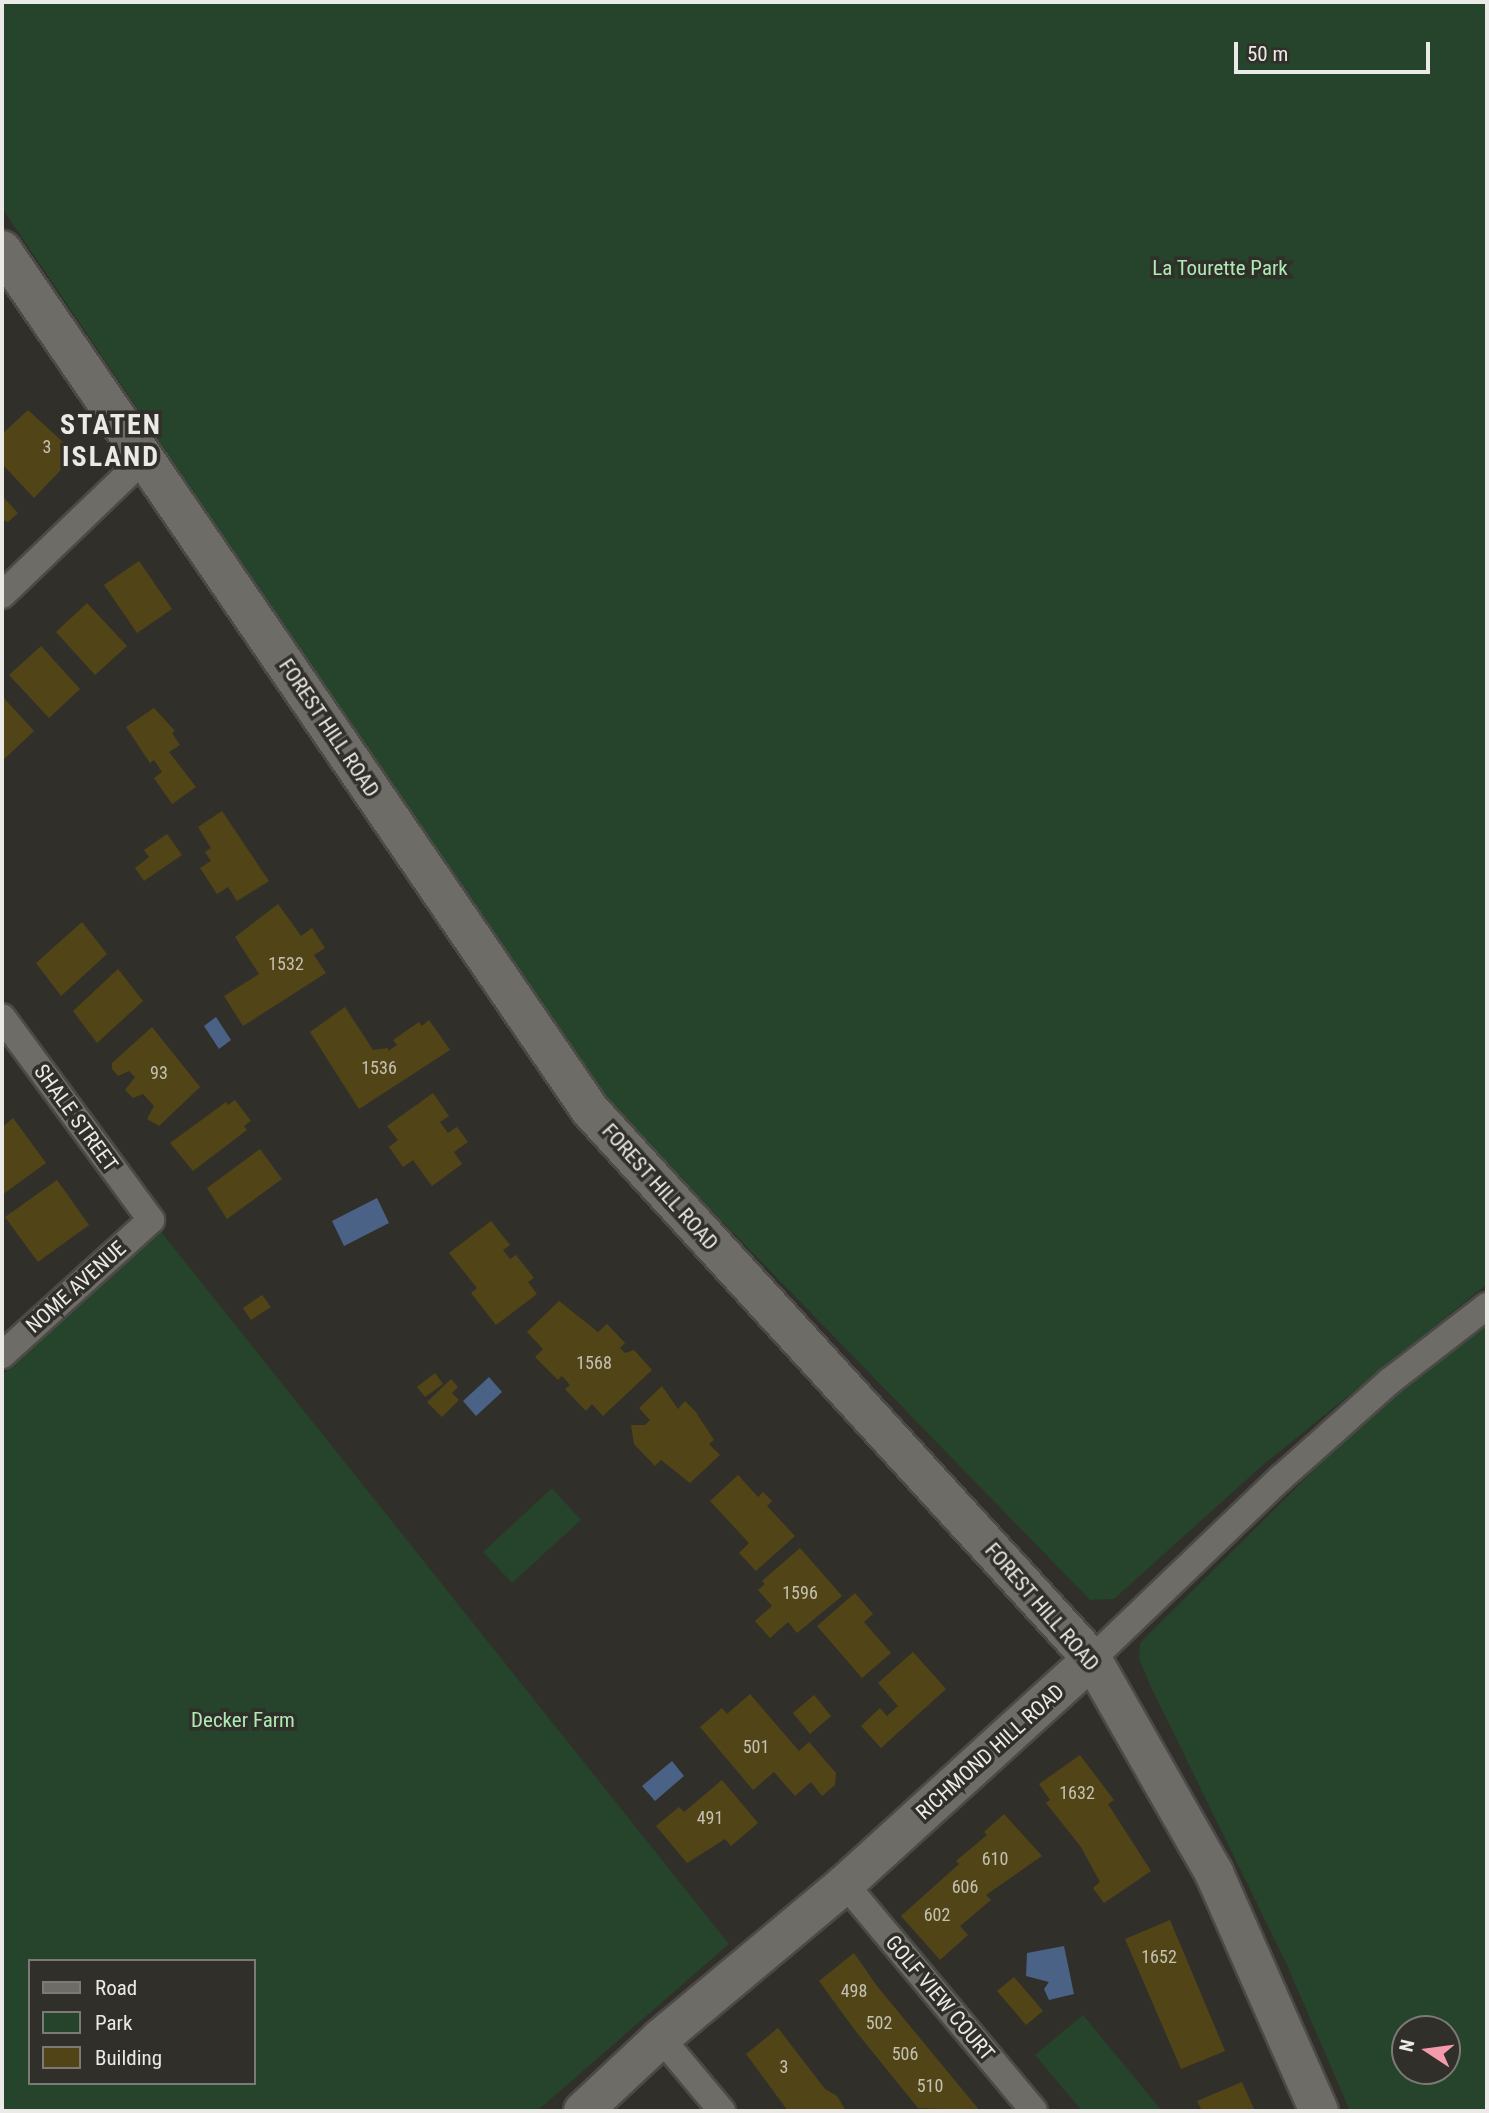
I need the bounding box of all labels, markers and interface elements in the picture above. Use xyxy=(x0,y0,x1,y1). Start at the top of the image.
scale bar xyxy=(1237,28,1433,72)
text: 50 m xyxy=(1247,42,1288,66)
park label: La Tourette Park xyxy=(1152,255,1288,281)
district label: STATEN ISLAND xyxy=(61,408,161,474)
house number: 3 xyxy=(43,436,51,458)
street label: FOREST HILL ROAD xyxy=(273,654,385,802)
house number: 1532 xyxy=(268,953,304,975)
house number: 1536 xyxy=(361,1057,397,1079)
street label: SHALE STREET xyxy=(29,1059,123,1177)
house number: 93 xyxy=(150,1062,168,1084)
street label: FOREST HILL ROAD xyxy=(597,1118,723,1256)
street label: NOME AVENUE xyxy=(21,1236,131,1338)
house number: 1568 xyxy=(576,1352,612,1374)
street label: FOREST HILL ROAD xyxy=(979,1538,1105,1676)
house number: 1596 xyxy=(782,1582,818,1604)
street label: RICHMOND HILL ROAD xyxy=(911,1679,1069,1825)
park label: Decker Farm xyxy=(191,1707,295,1733)
house number: 501 xyxy=(743,1736,769,1758)
house number: 1632 xyxy=(1059,1782,1095,1804)
house number: 491 xyxy=(697,1807,723,1829)
house number: 610 xyxy=(982,1848,1008,1870)
house number: 606 xyxy=(952,1876,978,1898)
house number: 602 xyxy=(924,1904,950,1926)
street label: GOLF VIEW COURT xyxy=(880,1930,1000,2066)
house number: 1652 xyxy=(1141,1946,1177,1968)
legend xyxy=(28,1959,256,2085)
text: Road xyxy=(95,1976,137,2000)
house number: 498 xyxy=(841,1980,867,2002)
text: Park xyxy=(95,2011,132,2035)
house number: 502 xyxy=(866,2012,892,2034)
north arrow xyxy=(1391,2015,1461,2085)
text: N xyxy=(1394,2037,1420,2054)
house number: 506 xyxy=(892,2043,918,2065)
text: Building xyxy=(95,2046,162,2070)
house number: 3 xyxy=(780,2056,788,2078)
house number: 510 xyxy=(917,2075,943,2097)

